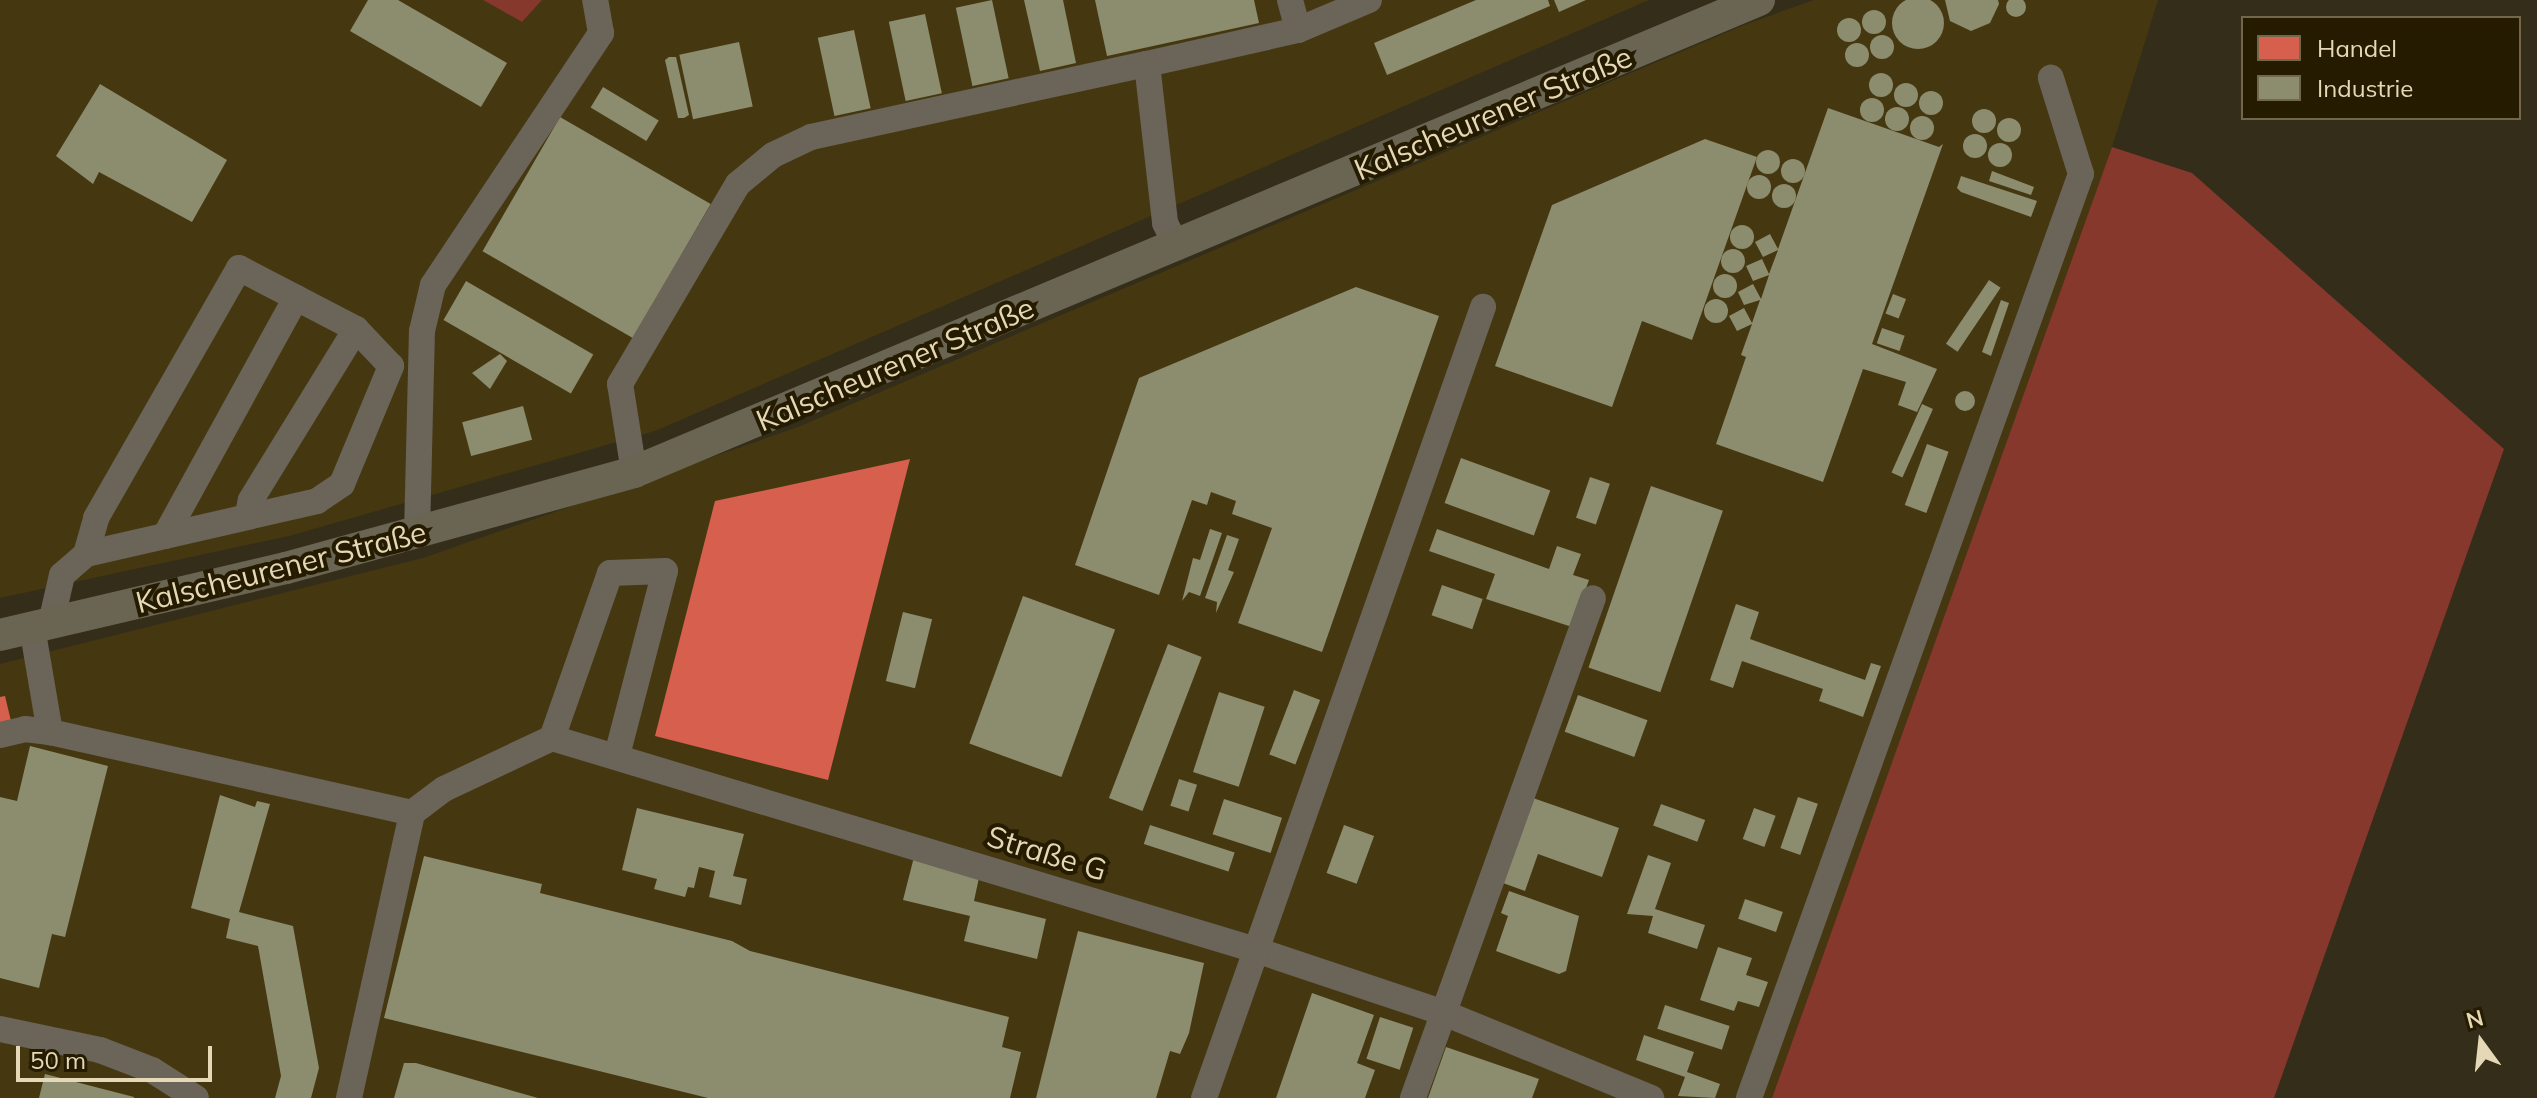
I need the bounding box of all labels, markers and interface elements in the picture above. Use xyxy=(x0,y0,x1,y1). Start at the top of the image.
legend xyxy=(2241,16,2521,120)
text: Handel xyxy=(2317,33,2397,63)
street label: Kalscheurener Straße xyxy=(1349,38,1637,188)
text: Industrie xyxy=(2317,73,2413,103)
street label: Kalscheurener Straße xyxy=(751,289,1039,439)
street label: Kalscheurener Straße xyxy=(132,513,430,621)
street label: Straße G xyxy=(983,818,1111,888)
north arrow xyxy=(2441,1002,2521,1082)
text: N xyxy=(2463,1003,2486,1034)
scale bar xyxy=(20,1030,216,1080)
text: 50 m xyxy=(30,1045,86,1075)

